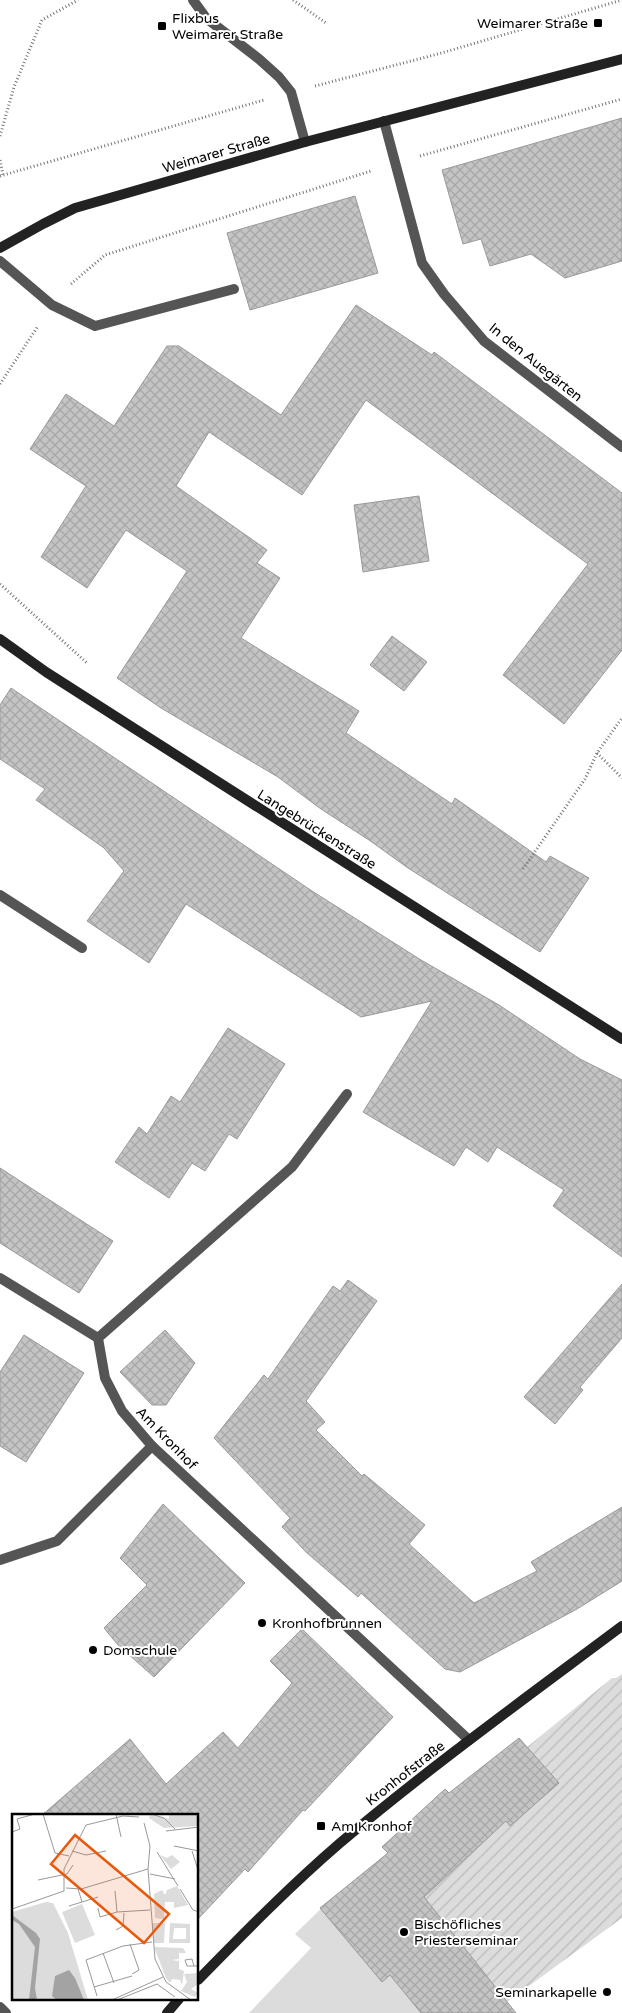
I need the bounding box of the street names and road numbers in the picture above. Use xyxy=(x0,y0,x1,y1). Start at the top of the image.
street label: Weimarer Straße xyxy=(160,130,272,177)
street label: In den Auegärten xyxy=(485,319,586,405)
street label: Langebrückenstraße xyxy=(254,786,379,873)
street label: Am Kronhof xyxy=(132,1403,201,1474)
street label: Kronhofstraße xyxy=(362,1737,448,1810)

